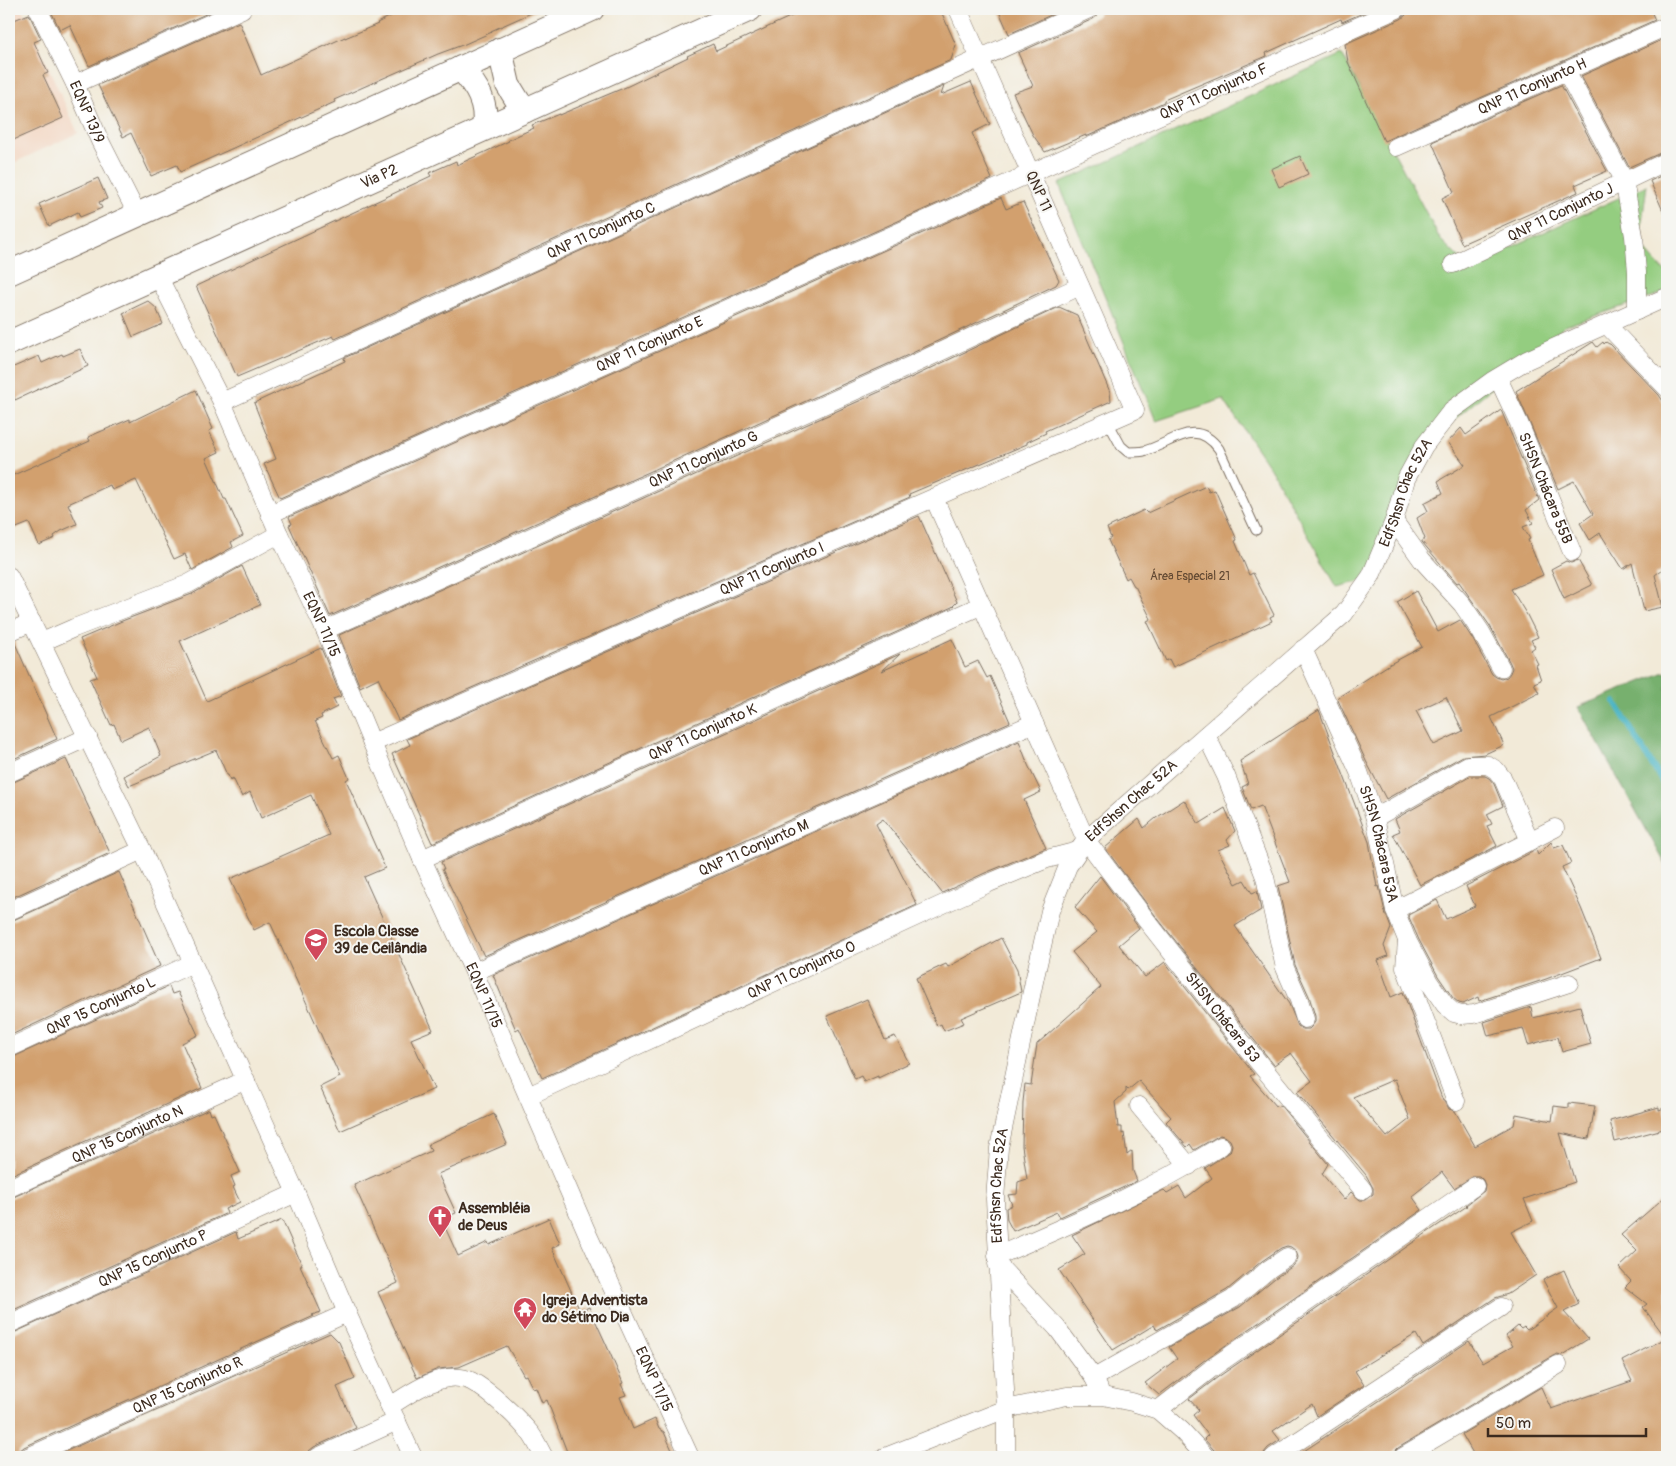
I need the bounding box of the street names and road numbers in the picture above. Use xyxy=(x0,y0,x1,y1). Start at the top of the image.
street label: QNP 11 Conjunto H xyxy=(1475,54,1590,119)
street label: QNP 11 Conjunto F xyxy=(1157,59,1271,124)
street label: EQNP 13/9 xyxy=(65,78,109,146)
street label: Via P2 xyxy=(358,160,401,193)
street label: QNP 11 xyxy=(1021,168,1056,215)
street label: QNP 11 Conjunto J xyxy=(1504,179,1616,246)
street label: QNP 11 Conjunto C xyxy=(544,198,658,264)
street label: QNP 11 Conjunto E xyxy=(593,312,707,377)
street label: QNP 11 Conjunto G xyxy=(646,427,761,493)
street label: SHSN Chácara 55B xyxy=(1514,430,1577,547)
street label: EdfShsn Chac 52A xyxy=(1375,434,1437,550)
street label: QNP 11 Conjunto I xyxy=(717,538,827,600)
street label: EQNP 11/15 xyxy=(298,589,344,660)
street label: QNP 11 Conjunto K xyxy=(645,699,760,765)
street label: EdfShsn Chac 52A xyxy=(1082,755,1182,846)
street label: SHSN Chácara 53A xyxy=(1354,783,1402,905)
street label: QNP 11 Conjunto M xyxy=(696,815,812,881)
street label: QNP 11 Conjunto O xyxy=(744,937,859,1003)
street label: EQNP 11/15 xyxy=(461,960,506,1031)
street label: SHSN Chácara 53 xyxy=(1180,968,1264,1067)
street label: QNP 15 Conjunto L xyxy=(43,973,159,1040)
street label: QNP 15 Conjunto N xyxy=(69,1101,186,1168)
street label: EdfShsn Chac 52A xyxy=(986,1126,1013,1244)
street label: QNP 15 Conjunto P xyxy=(95,1226,211,1292)
street label: EQNP 11/15 xyxy=(631,1344,677,1415)
street label: QNP 15 Conjunto R xyxy=(130,1352,246,1419)

